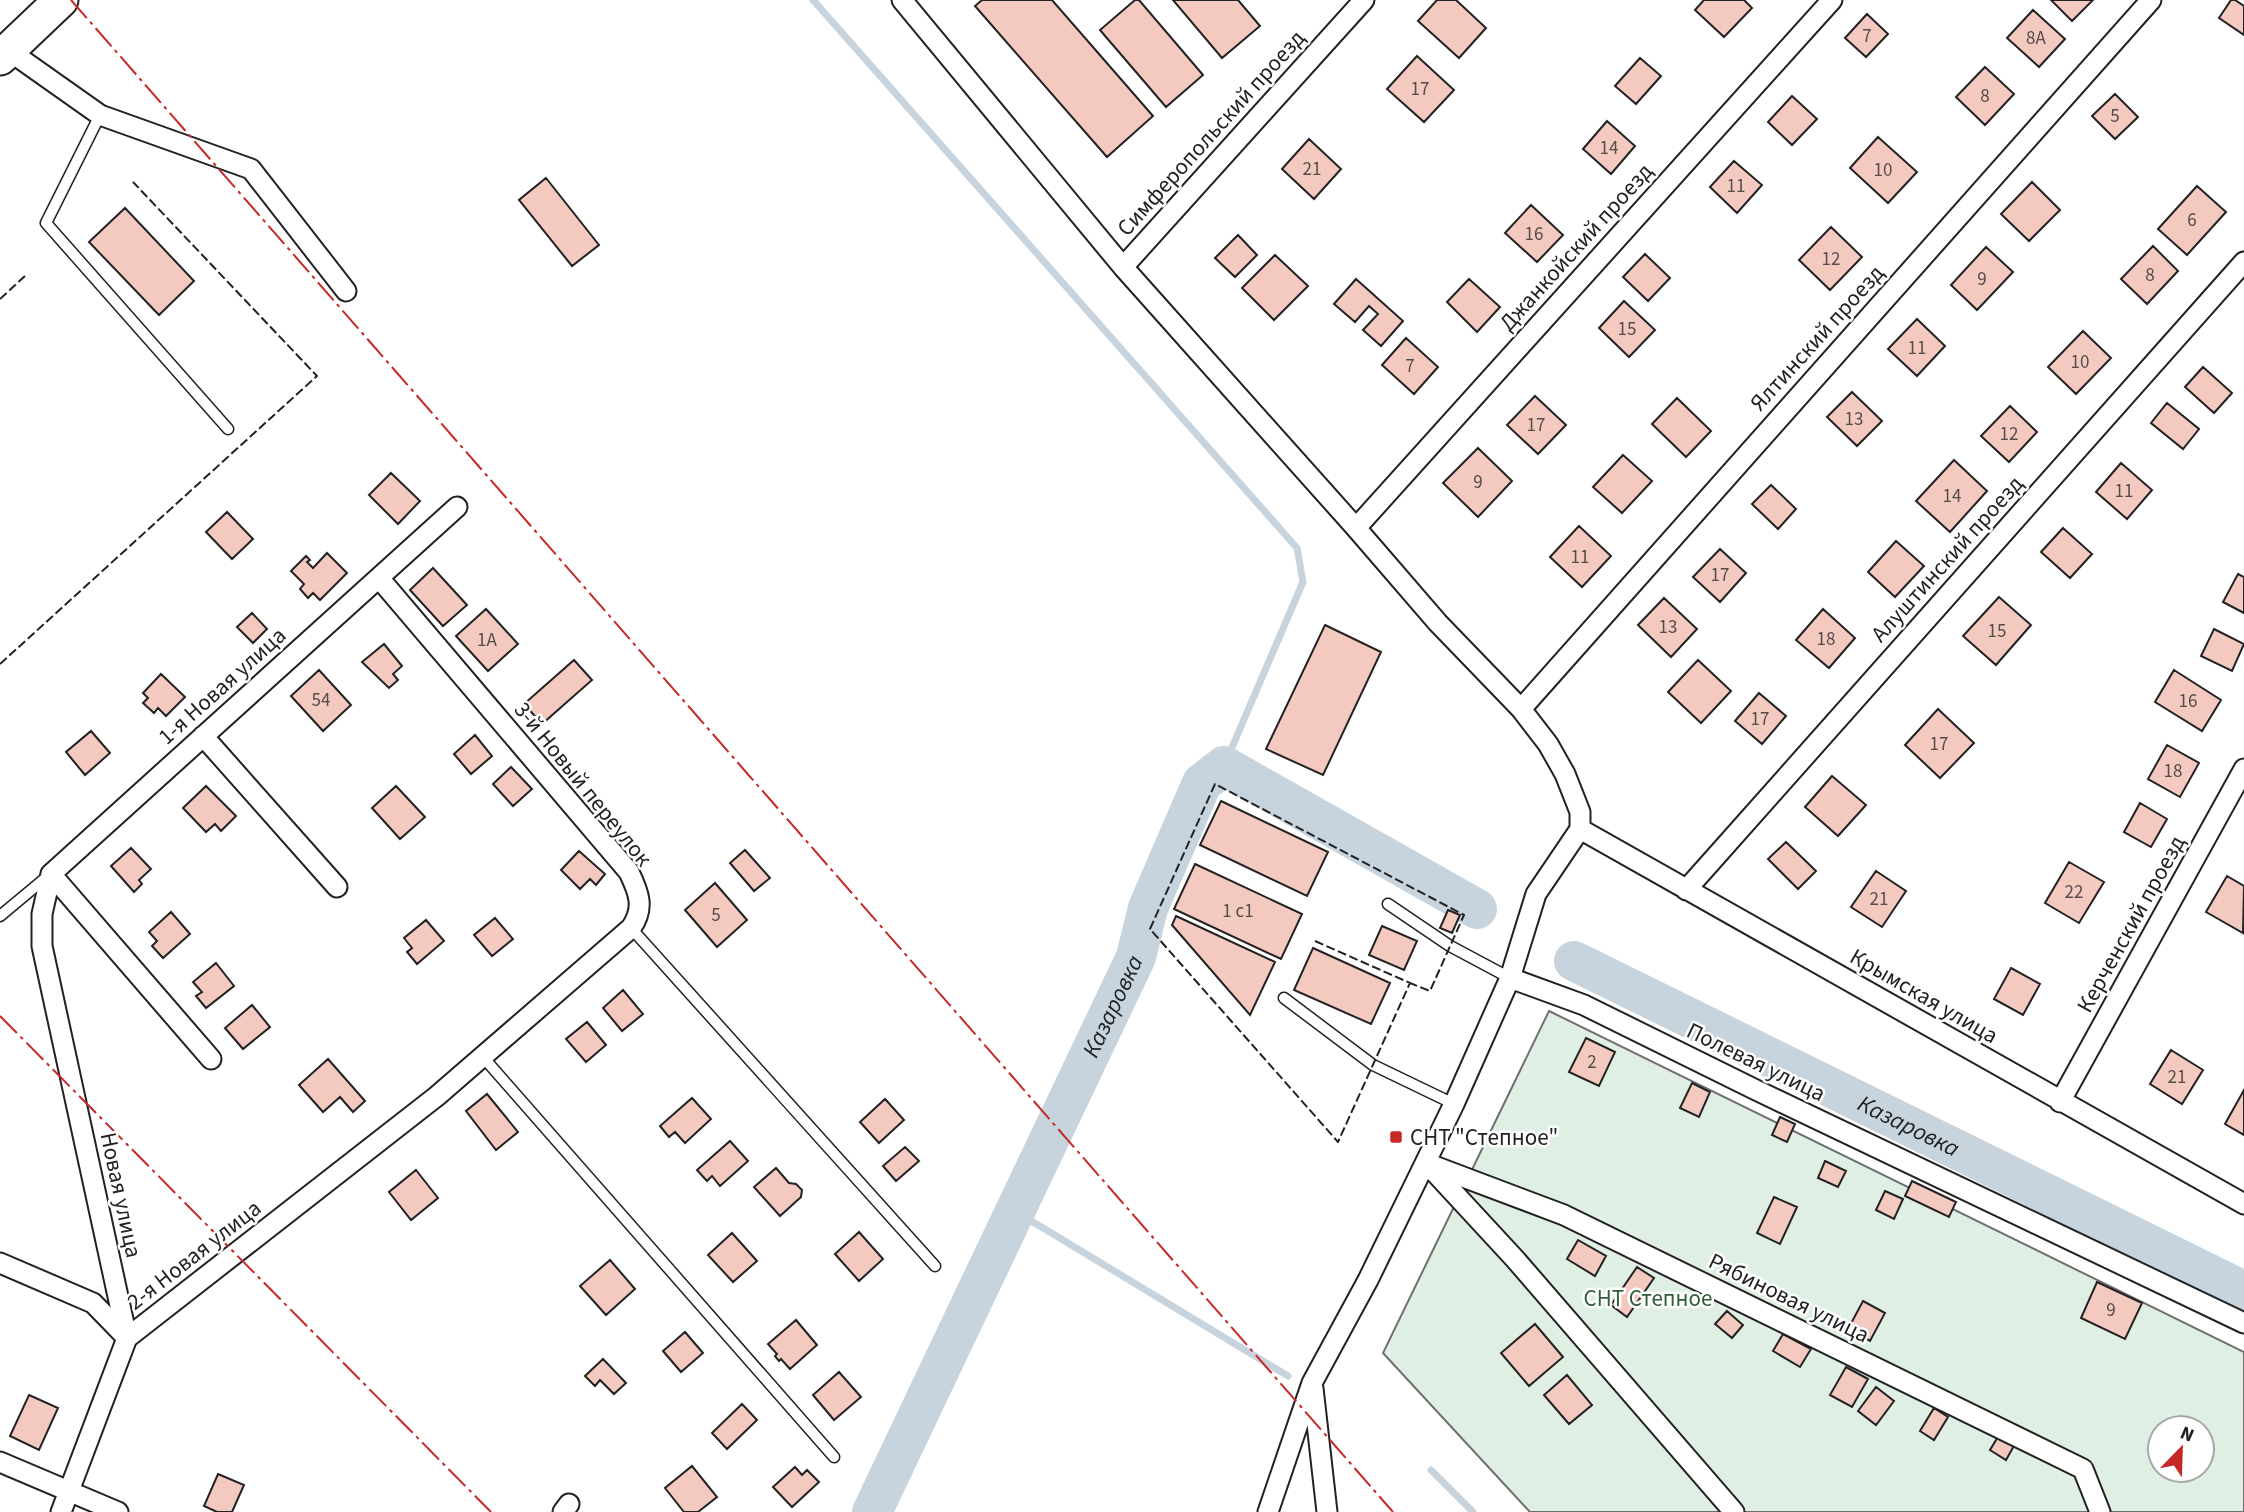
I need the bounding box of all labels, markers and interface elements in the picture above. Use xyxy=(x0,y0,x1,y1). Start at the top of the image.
street label: Симферопольский проезд xyxy=(1109,23,1313,243)
house number: 7 xyxy=(1862,23,1872,50)
house number: 8А xyxy=(2026,25,2047,52)
house number: 17 xyxy=(1411,76,1429,103)
house number: 8 xyxy=(1980,83,1990,110)
house number: 5 xyxy=(2110,103,2120,130)
house number: 14 xyxy=(1600,135,1618,162)
house number: 21 xyxy=(1303,156,1321,183)
street label: Джанкойский проезд xyxy=(1492,156,1660,338)
house number: 10 xyxy=(1874,157,1892,184)
house number: 11 xyxy=(1727,173,1745,200)
house number: 6 xyxy=(2187,207,2197,234)
house number: 16 xyxy=(1525,221,1543,248)
house number: 12 xyxy=(1822,246,1840,273)
street label: Ялтинский проезд xyxy=(1742,258,1892,418)
house number: 8 xyxy=(2145,262,2155,289)
house number: 9 xyxy=(1977,266,1987,293)
house number: 15 xyxy=(1618,316,1636,343)
house number: 11 xyxy=(1908,335,1926,362)
house number: 10 xyxy=(2071,349,2089,376)
house number: 7 xyxy=(1405,353,1415,380)
house number: 13 xyxy=(1845,406,1863,433)
house number: 17 xyxy=(1527,412,1545,439)
house number: 12 xyxy=(2000,421,2018,448)
street label: Алуштинский проезд xyxy=(1863,468,2031,650)
house number: 9 xyxy=(1473,469,1483,496)
house number: 11 xyxy=(2115,478,2133,505)
house number: 14 xyxy=(1943,483,1961,510)
house number: 11 xyxy=(1571,544,1589,571)
house number: 17 xyxy=(1711,562,1729,589)
house number: 13 xyxy=(1659,614,1677,641)
house number: 15 xyxy=(1988,618,2006,645)
street label: 1-я Новая улица xyxy=(151,619,293,753)
house number: 18 xyxy=(1817,626,1835,653)
house number: 1А xyxy=(477,627,498,654)
house number: 54 xyxy=(312,687,330,714)
house number: 16 xyxy=(2179,688,2197,715)
street label: 3-й Новый переулок xyxy=(506,695,660,874)
house number: 17 xyxy=(1751,706,1769,733)
house number: 17 xyxy=(1930,731,1948,758)
house number: 18 xyxy=(2164,758,2182,785)
street label: Керченский проезд xyxy=(2069,829,2193,1019)
house number: 22 xyxy=(2065,879,2083,906)
house number: 21 xyxy=(1870,886,1888,913)
house number: 1 с1 xyxy=(1222,898,1254,925)
house number: 5 xyxy=(711,902,721,929)
street label: Крымская улица xyxy=(1844,940,2004,1052)
water label: Казаровка xyxy=(1073,949,1152,1063)
street label: Полевая улица xyxy=(1681,1014,1831,1110)
house number: 2 xyxy=(1587,1049,1597,1076)
house number: 21 xyxy=(2168,1064,2186,1091)
water label: Казаровка xyxy=(1852,1086,1966,1166)
place label: СНТ "Степное" xyxy=(1410,1121,1558,1154)
street label: Новая улица xyxy=(92,1129,150,1261)
marker: СНТ "Степное" xyxy=(1388,1129,1404,1145)
street label: 2-я Новая улица xyxy=(120,1192,268,1318)
street label: Рябиновая улица xyxy=(1703,1245,1875,1351)
park label: СНТ Степное xyxy=(1584,1282,1712,1315)
house number: 9 xyxy=(2106,1297,2116,1324)
north arrow xyxy=(2146,1414,2216,1484)
text: N xyxy=(2176,1420,2198,1450)

